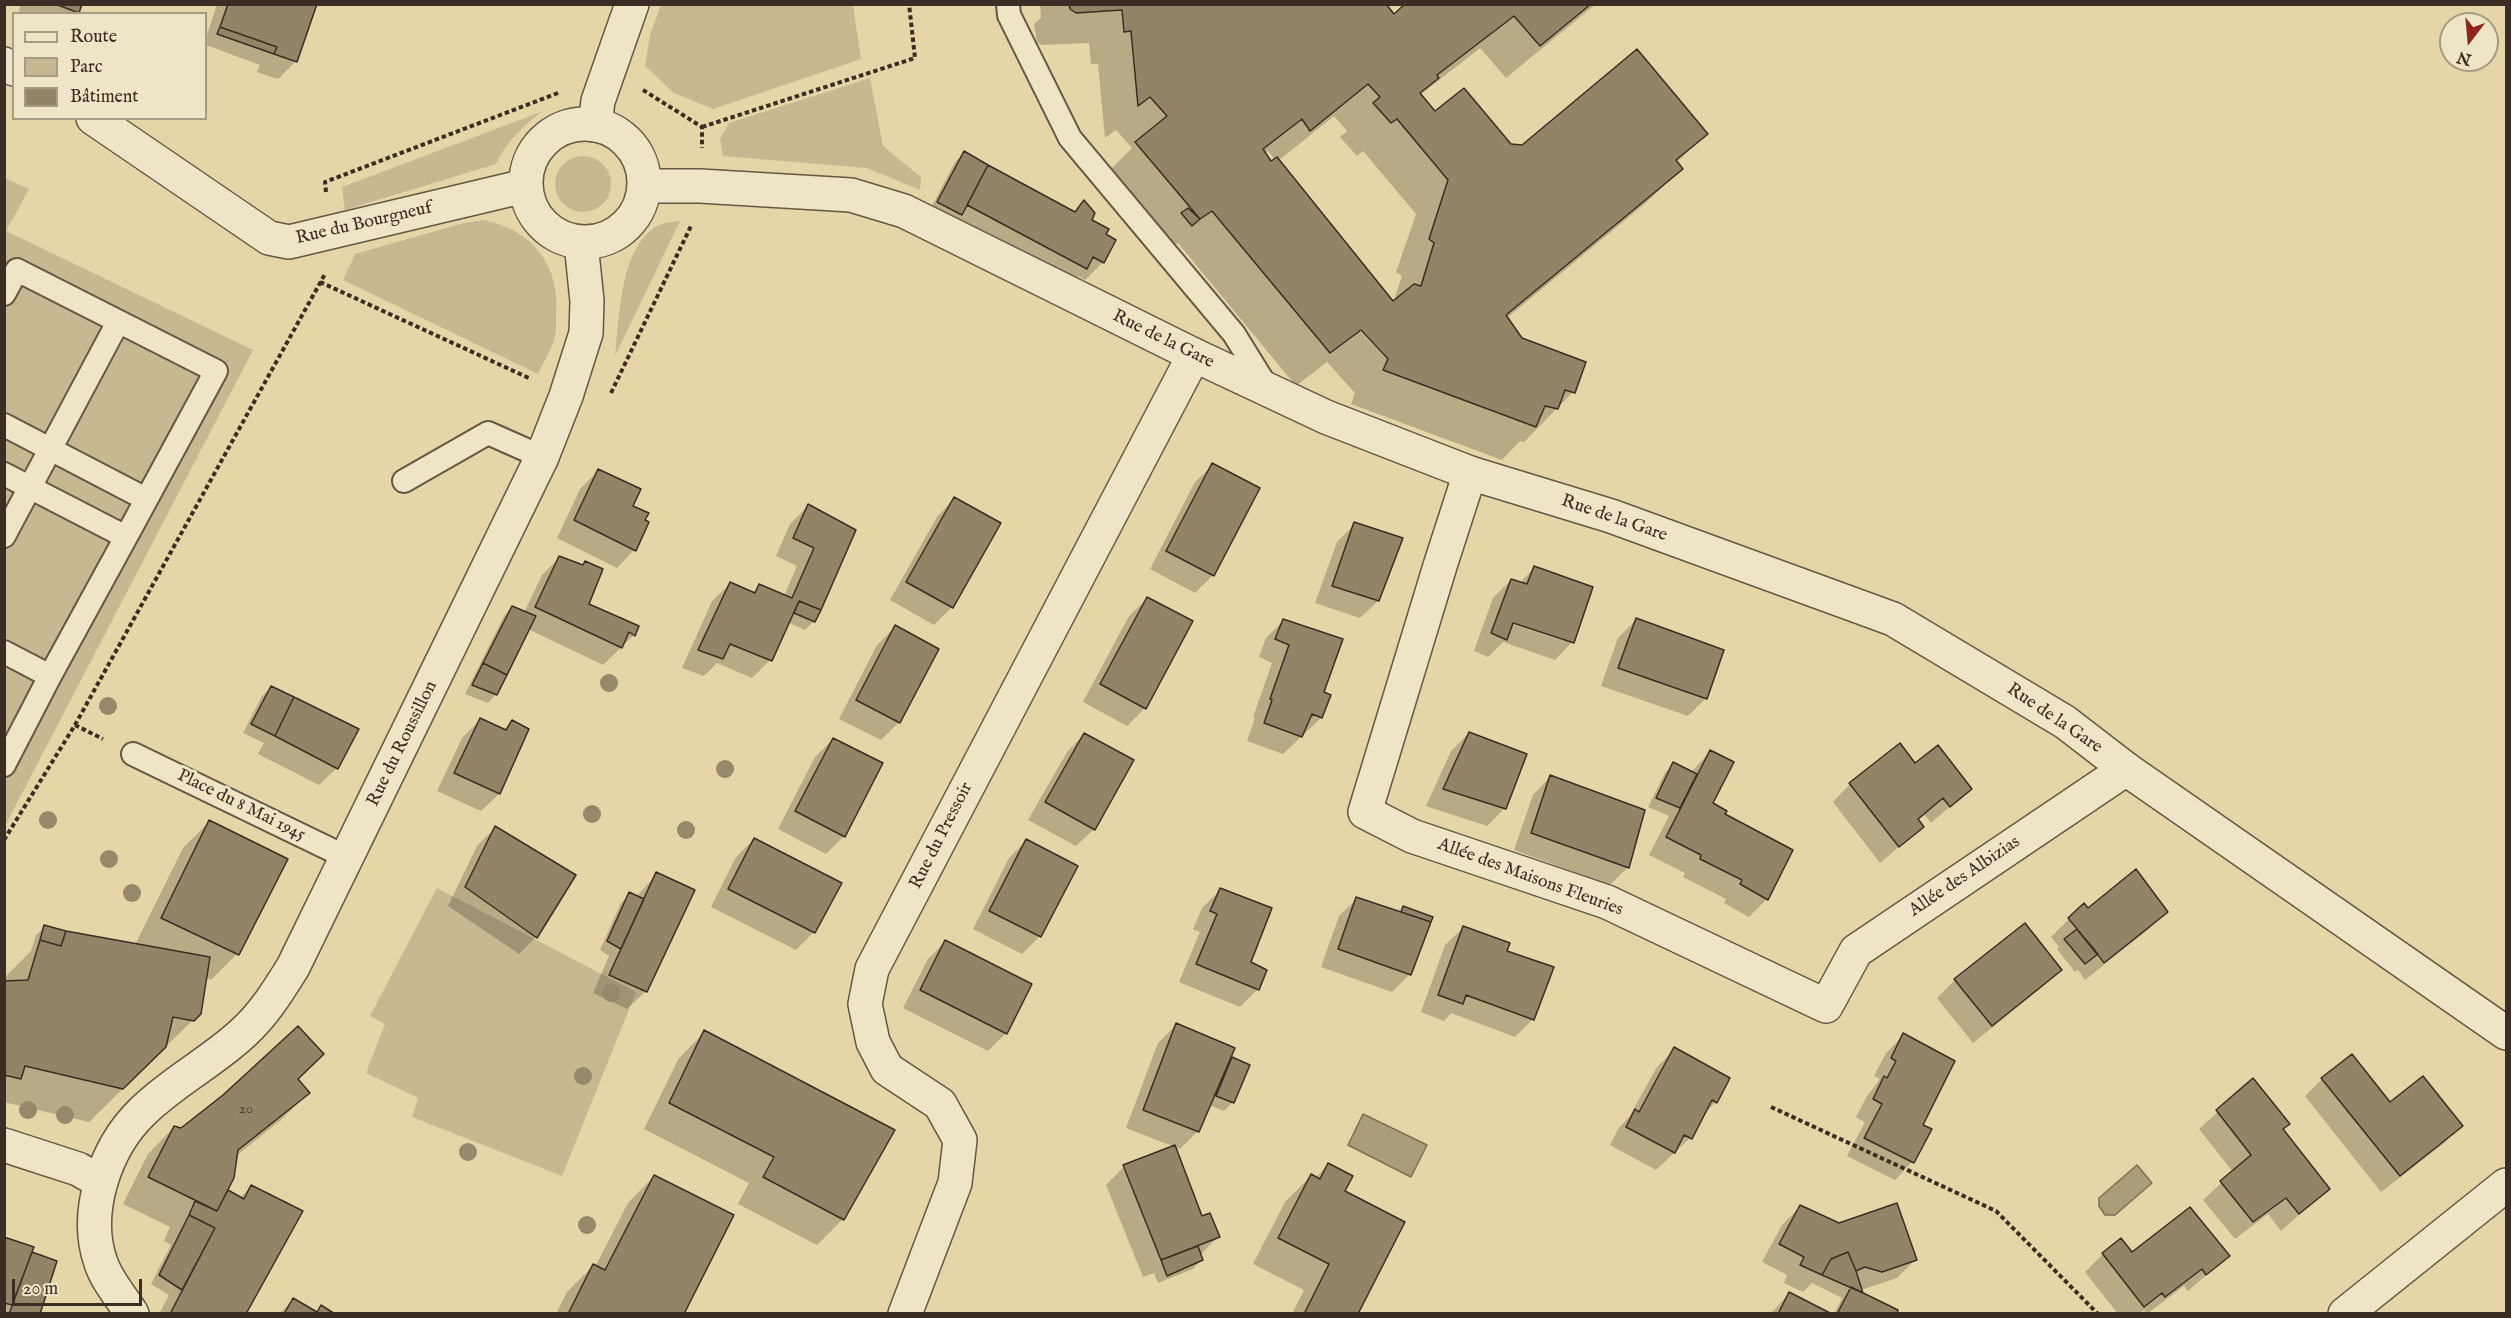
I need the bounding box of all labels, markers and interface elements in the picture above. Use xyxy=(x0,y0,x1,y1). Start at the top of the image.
legend xyxy=(12,12,207,120)
north arrow xyxy=(2439,12,2499,72)
text: Route xyxy=(70,26,117,49)
text: N xyxy=(2455,46,2474,69)
text: Parc xyxy=(70,56,102,79)
text: Bâtiment xyxy=(70,86,139,109)
street label: Rue du Bourgneuf xyxy=(294,198,434,250)
street label: Rue de la Gare xyxy=(1109,306,1217,374)
street label: Rue de la Gare xyxy=(1558,491,1670,547)
street label: Rue du Roussillon xyxy=(363,678,443,810)
street label: Rue de la Gare xyxy=(2002,679,2106,759)
street label: Place du 8 Mai 1945 xyxy=(173,766,309,846)
street label: Rue du Pressoir xyxy=(906,779,978,893)
street label: Allée des Albizias xyxy=(1905,832,2025,922)
street label: Allée des Maisons Fleuries xyxy=(1434,834,1626,922)
house number: 20 xyxy=(239,1101,253,1119)
scale bar xyxy=(15,1267,146,1305)
text: 20 m xyxy=(23,1278,58,1301)

